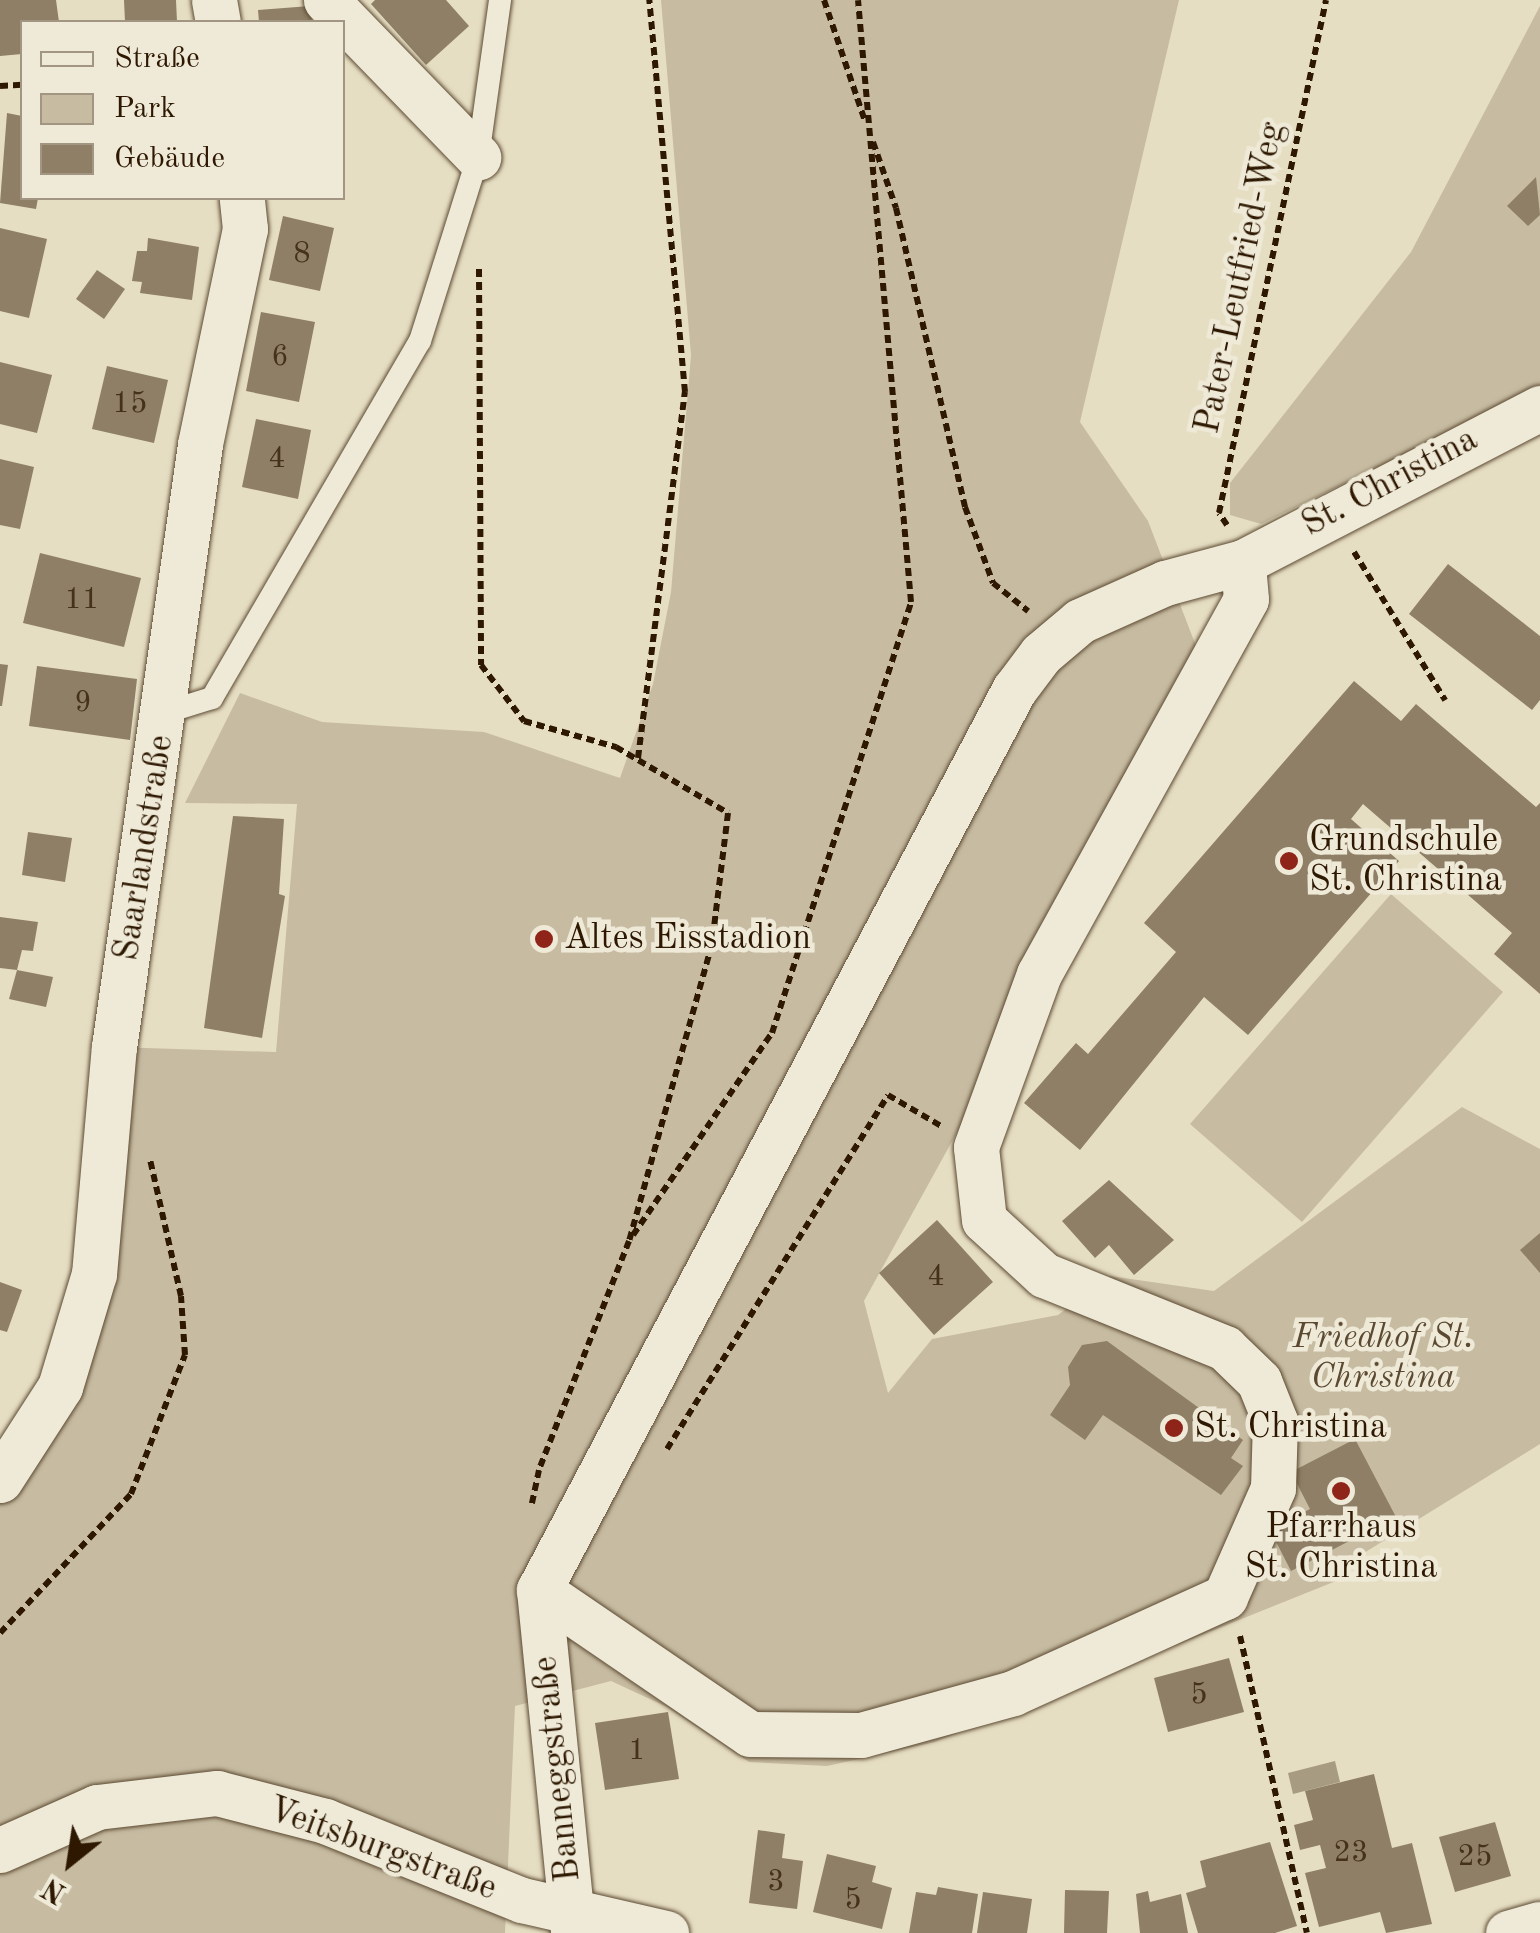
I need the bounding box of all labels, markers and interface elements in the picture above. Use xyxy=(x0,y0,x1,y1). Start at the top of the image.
legend xyxy=(20,20,345,200)
text: Straße xyxy=(114,44,200,74)
text: Park xyxy=(114,94,176,124)
street label: Pater-Leutfried-Weg xyxy=(1187,118,1295,438)
text: Gebäude xyxy=(114,144,225,174)
house number: 8 xyxy=(293,236,311,272)
house number: 6 xyxy=(271,339,289,375)
house number: 15 xyxy=(113,386,147,422)
street label: St. Christina xyxy=(1295,419,1485,547)
house number: 4 xyxy=(268,441,286,477)
house number: 11 xyxy=(65,582,99,618)
house number: 9 xyxy=(74,685,92,721)
street label: Saarlandstraße xyxy=(106,732,184,964)
place label: Grundschule St. Christina xyxy=(1309,820,1502,902)
marker: Grundschule St. Christina xyxy=(1278,850,1300,872)
place label: Altes Eisstadion xyxy=(564,918,811,960)
marker: Altes Eisstadion xyxy=(533,928,555,950)
house number: 4 xyxy=(927,1259,945,1295)
park label: Friedhof St. Christina xyxy=(1292,1317,1474,1399)
place label: St. Christina xyxy=(1194,1407,1387,1449)
marker: St. Christina xyxy=(1163,1417,1185,1439)
marker: Pfarrhaus St. Christina xyxy=(1330,1480,1352,1502)
place label: Pfarrhaus St. Christina xyxy=(1245,1507,1437,1589)
street label: Banneggstraße xyxy=(525,1654,591,1884)
house number: 5 xyxy=(1190,1677,1208,1713)
house number: 1 xyxy=(628,1733,646,1769)
street label: Veitsburgstraße xyxy=(262,1789,502,1911)
north arrow xyxy=(20,1813,120,1913)
house number: 23 xyxy=(1334,1835,1368,1871)
house number: 25 xyxy=(1458,1839,1492,1875)
house number: 3 xyxy=(767,1864,785,1900)
text: N xyxy=(39,1872,71,1906)
house number: 5 xyxy=(844,1882,862,1918)

